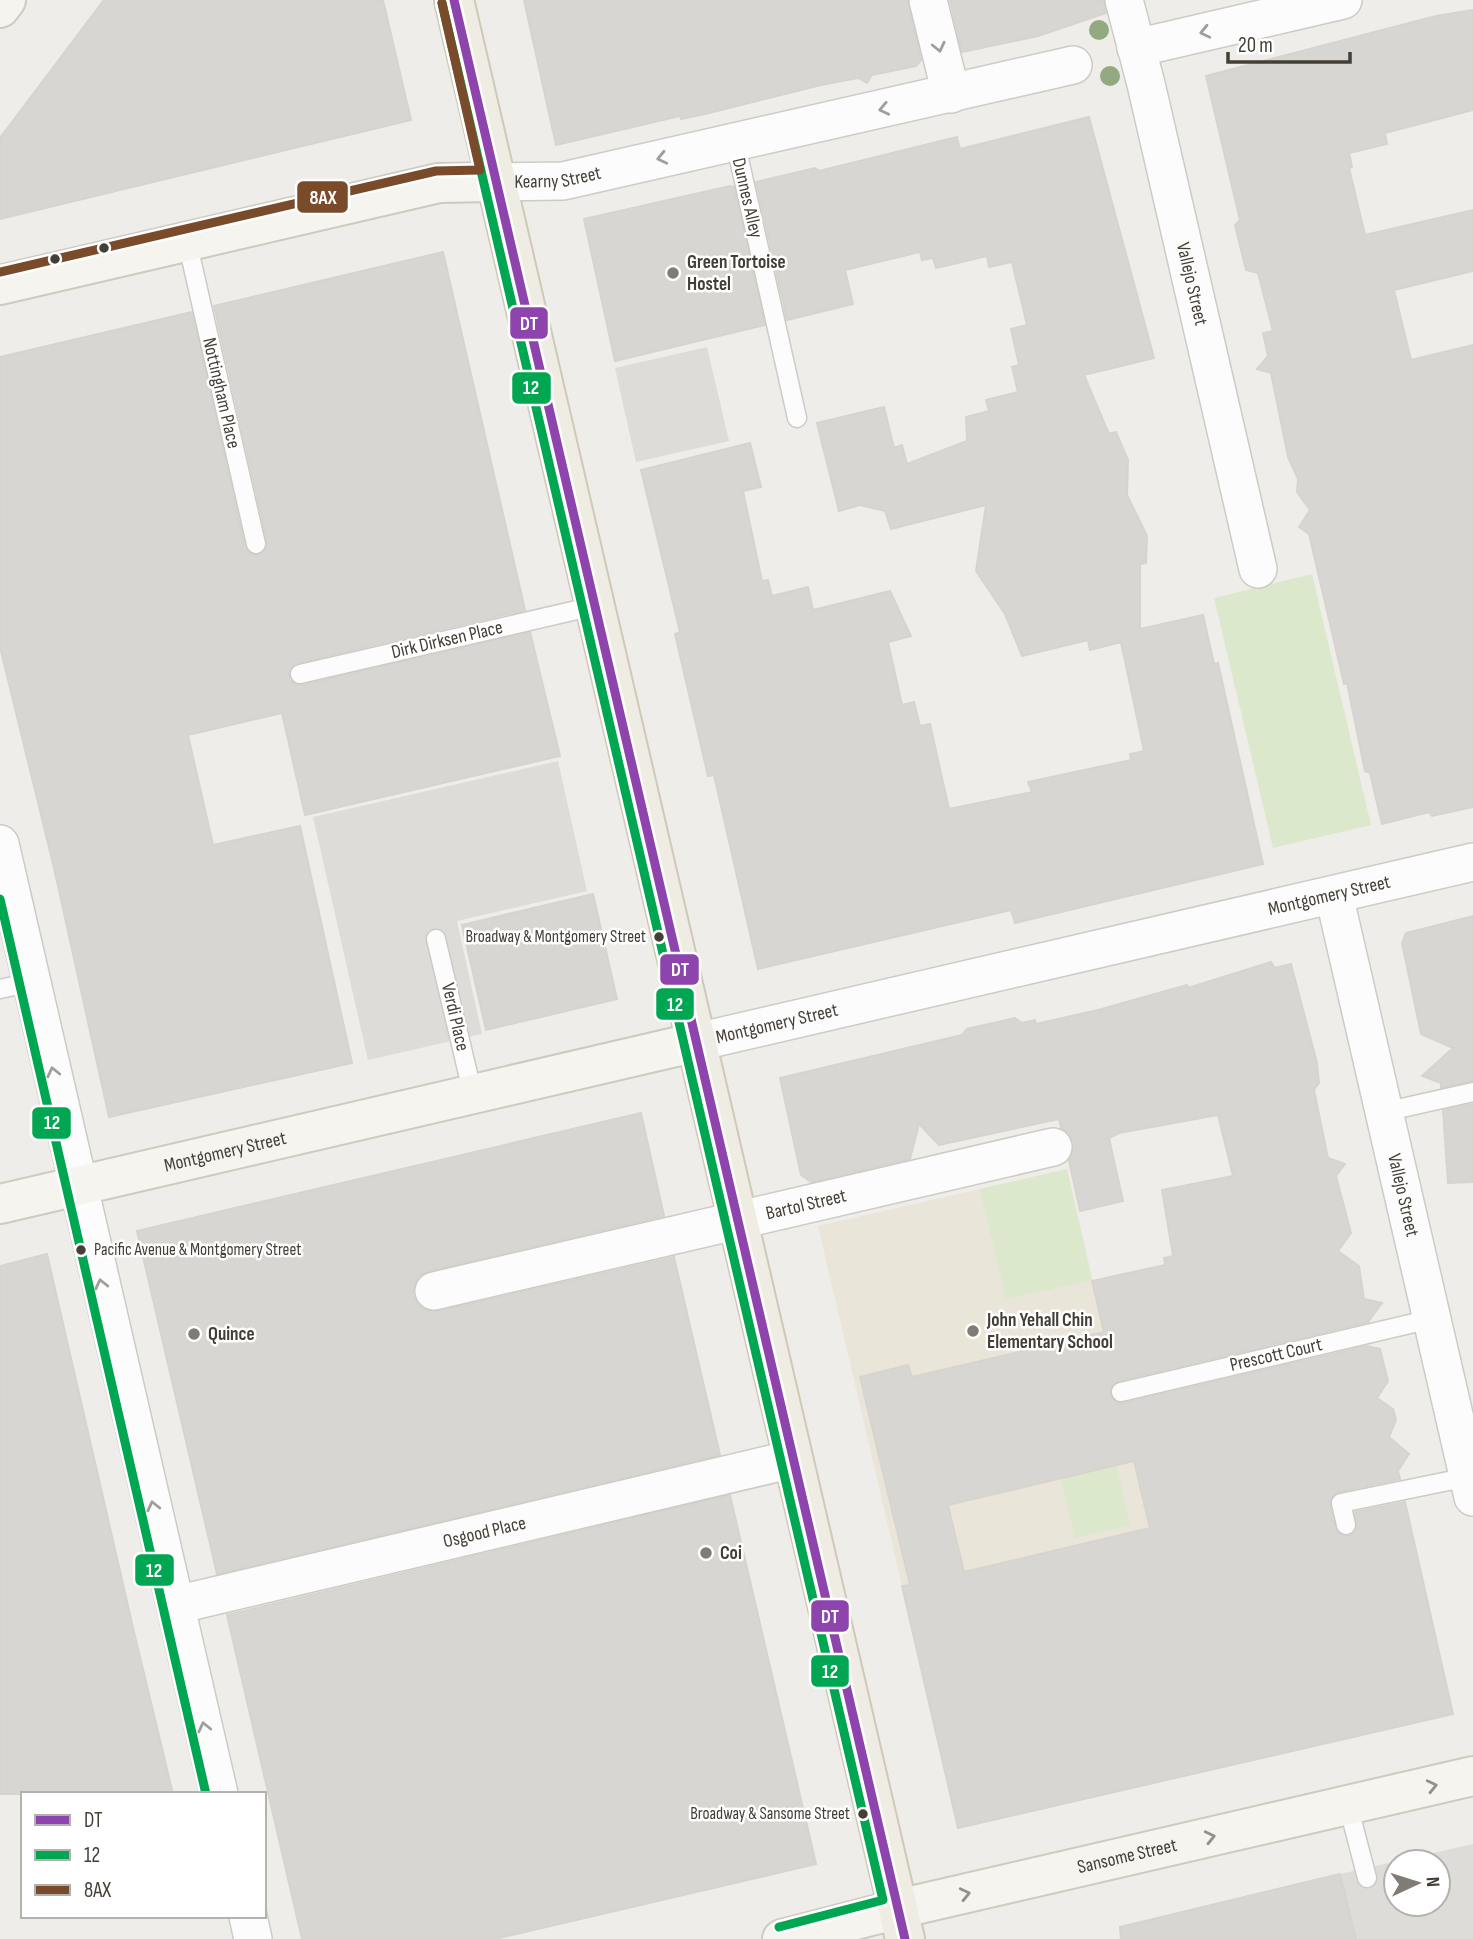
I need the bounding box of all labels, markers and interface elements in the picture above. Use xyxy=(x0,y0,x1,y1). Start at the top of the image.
scale bar xyxy=(1228,21,1350,65)
one-way arrow xyxy=(1199,24,1211,38)
text: 20 m xyxy=(1238,33,1273,58)
one-way arrow xyxy=(931,41,945,53)
one-way arrow xyxy=(878,100,890,115)
one-way arrow xyxy=(656,150,668,164)
street label: Dunnes Alley xyxy=(727,156,768,241)
street label: Kearny Street xyxy=(514,161,603,193)
line badge: 8AX xyxy=(296,180,349,214)
text: 8AX xyxy=(309,187,337,210)
street label: Vallejo Street xyxy=(1171,240,1213,328)
unlabelled marker xyxy=(97,241,111,255)
place label: Green Tortoise Hostel xyxy=(687,251,786,296)
unlabelled marker xyxy=(48,252,62,266)
marker: Green Tortoise Hostel xyxy=(665,265,681,281)
line badge: DT xyxy=(509,306,549,340)
text: DT xyxy=(520,313,538,336)
street label: Nottingham Place xyxy=(197,335,245,451)
line badge: 12 xyxy=(511,371,552,405)
text: 12 xyxy=(523,377,539,400)
street label: Dirk Dirksen Place xyxy=(389,616,505,664)
street label: Montgomery Street xyxy=(1266,870,1393,921)
place label: Broadway & Montgomery Street xyxy=(465,927,646,947)
marker: Broadway & Montgomery Street xyxy=(652,930,666,944)
line badge: DT xyxy=(659,953,700,986)
text: DT xyxy=(671,959,689,982)
street label: Verdi Place xyxy=(436,981,474,1053)
line badge: 12 xyxy=(655,987,695,1021)
text: 12 xyxy=(667,994,683,1017)
street label: Montgomery Street xyxy=(714,998,840,1049)
one-way arrow xyxy=(46,1066,61,1078)
line badge: 12 xyxy=(31,1106,72,1140)
text: 12 xyxy=(44,1112,60,1135)
street label: Montgomery Street xyxy=(162,1126,288,1177)
street label: Vallejo Street xyxy=(1383,1151,1424,1239)
street label: Bartol Street xyxy=(764,1184,849,1225)
place label: Pacific Avenue & Montgomery Street xyxy=(94,1240,301,1260)
marker: Pacific Avenue & Montgomery Street xyxy=(74,1243,88,1257)
one-way arrow xyxy=(95,1278,109,1290)
place label: John Yehall Chin Elementary School xyxy=(986,1309,1113,1354)
place label: Quince xyxy=(208,1323,255,1346)
marker: John Yehall Chin Elementary School xyxy=(965,1323,981,1339)
marker: Quince xyxy=(186,1326,202,1342)
street label: Prescott Court xyxy=(1228,1333,1325,1377)
one-way arrow xyxy=(147,1500,161,1512)
street label: Osgood Place xyxy=(441,1511,528,1553)
place label: Coi xyxy=(720,1542,742,1565)
marker: Coi xyxy=(698,1545,714,1561)
line badge: 12 xyxy=(134,1553,175,1587)
text: 12 xyxy=(146,1560,162,1583)
line badge: DT xyxy=(810,1599,850,1633)
text: DT xyxy=(821,1606,839,1629)
line badge: 12 xyxy=(810,1654,850,1688)
text: 12 xyxy=(822,1661,838,1684)
one-way arrow xyxy=(198,1721,212,1733)
one-way arrow xyxy=(1426,1780,1438,1794)
legend xyxy=(21,1792,266,1918)
place label: Broadway & Sansome Street xyxy=(690,1804,850,1824)
marker: Broadway & Sansome Street xyxy=(856,1807,870,1821)
text: DT xyxy=(84,1808,103,1833)
one-way arrow xyxy=(1204,1831,1216,1845)
street label: Sansome Street xyxy=(1075,1833,1179,1879)
text: 12 xyxy=(84,1843,100,1868)
north arrow xyxy=(1382,1848,1452,1918)
text: N xyxy=(1421,1876,1444,1888)
text: 8AX xyxy=(84,1878,111,1903)
one-way arrow xyxy=(959,1888,971,1902)

